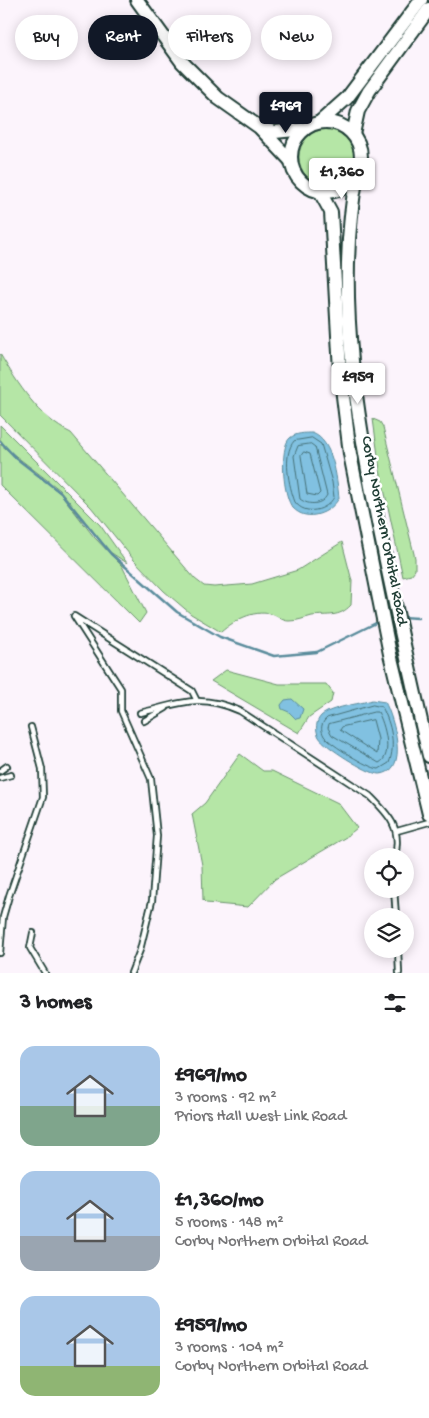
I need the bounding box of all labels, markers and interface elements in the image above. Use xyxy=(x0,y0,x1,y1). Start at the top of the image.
chip: Buy xyxy=(15,15,78,60)
chip: Rent xyxy=(88,15,158,60)
chip: Filters xyxy=(168,15,251,60)
chip: New xyxy=(261,15,332,60)
pin: £969 xyxy=(256,92,316,134)
text: £969 xyxy=(270,98,302,117)
pin: £1,360 xyxy=(301,158,383,200)
text: £1,360 xyxy=(320,164,364,183)
pin: £959 xyxy=(328,362,388,405)
text: £959 xyxy=(342,369,374,388)
street label: Corby Northern Orbital Road xyxy=(355,435,411,629)
map controls xyxy=(364,848,414,958)
button: locate xyxy=(364,848,414,898)
button: layers xyxy=(364,908,414,958)
icon: filters xyxy=(381,989,409,1017)
text: 3 homes xyxy=(20,991,92,1016)
text: £969/mo xyxy=(175,1064,247,1089)
icon: home xyxy=(60,1066,120,1126)
text: 3 rooms · 92 m² xyxy=(175,1089,277,1108)
text: Priors Hall West Link Road xyxy=(175,1108,346,1127)
text: £1,360/mo xyxy=(175,1189,264,1214)
icon: home xyxy=(60,1191,120,1251)
text: 5 rooms · 148 m² xyxy=(175,1214,284,1233)
text: Corby Northern Orbital Road xyxy=(175,1233,367,1252)
text: £959/mo xyxy=(175,1314,247,1339)
icon: home xyxy=(60,1316,120,1376)
text: 3 rooms · 104 m² xyxy=(175,1339,284,1358)
text: Corby Northern Orbital Road xyxy=(175,1358,367,1377)

